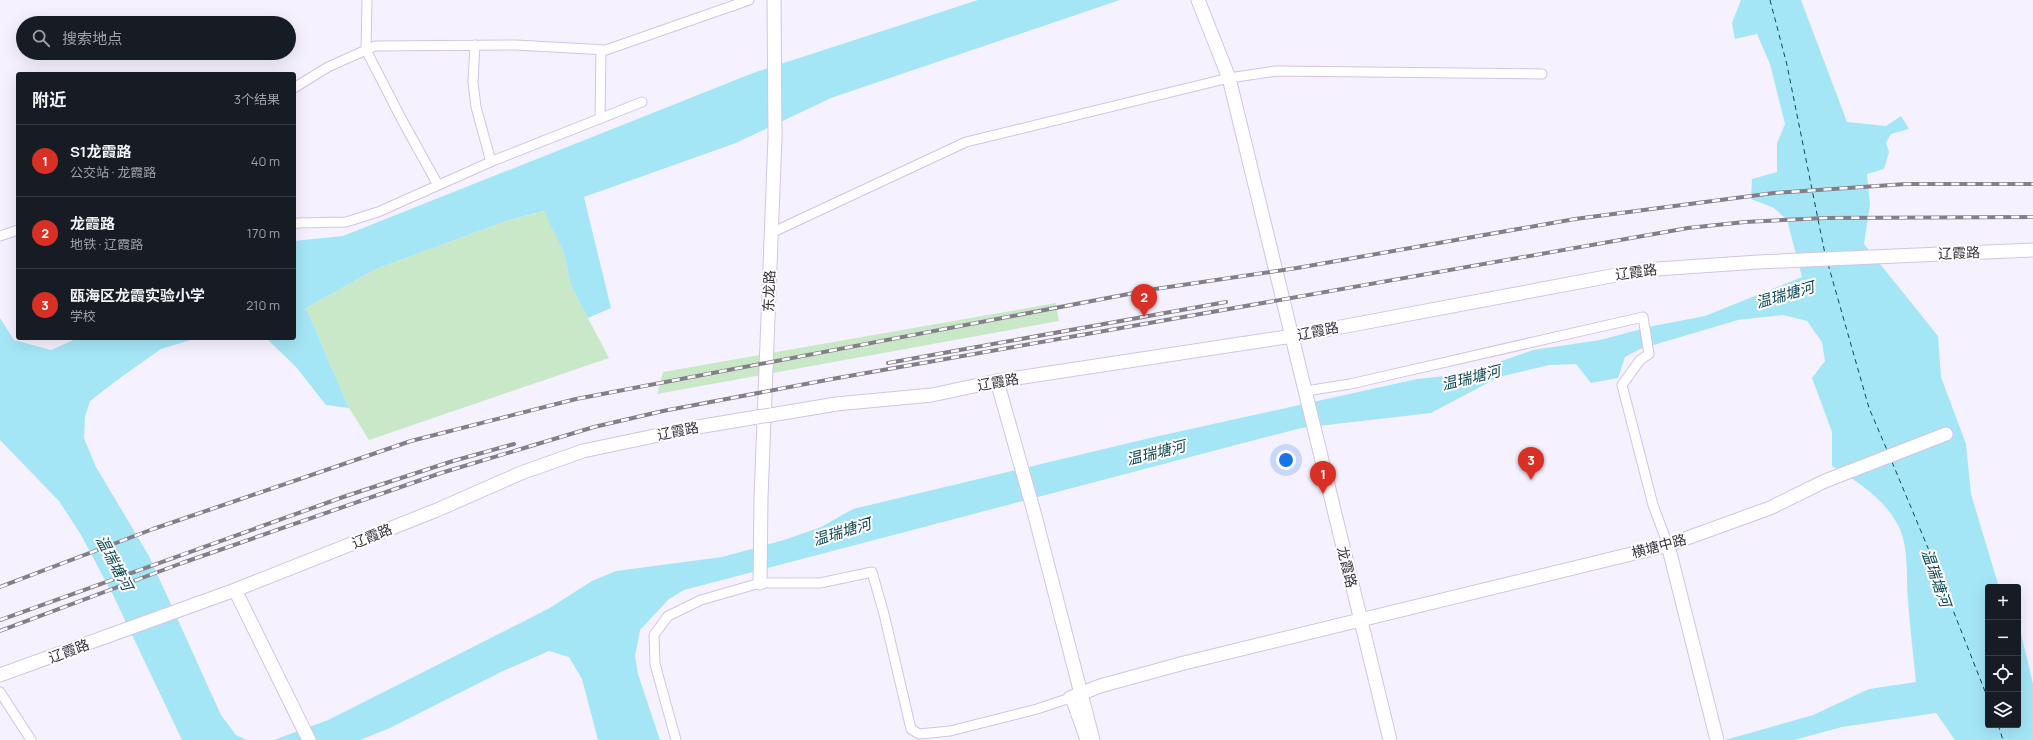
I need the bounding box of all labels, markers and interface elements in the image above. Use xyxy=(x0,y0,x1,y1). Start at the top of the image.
search box xyxy=(16,16,296,60)
icon: search xyxy=(30,27,52,49)
text: 搜索地点 xyxy=(62,28,122,49)
text: 附近 xyxy=(32,88,66,111)
text: 3个结果 xyxy=(234,90,280,108)
text: S1龙霞路 xyxy=(70,141,131,162)
text: 1 xyxy=(42,152,48,170)
text: 40 m xyxy=(251,152,280,170)
text: 公交站 · 龙霞路 xyxy=(70,163,156,181)
text: 龙霞路 xyxy=(70,213,115,234)
text: 2 xyxy=(41,224,49,242)
text: 170 m xyxy=(247,224,280,242)
text: 地铁 · 辽霞路 xyxy=(70,235,143,253)
street label: 辽霞路 xyxy=(1938,242,1980,263)
street label: 辽霞路 xyxy=(1614,259,1658,284)
street label: 东龙路 xyxy=(758,270,779,312)
water label: 温瑞塘河 xyxy=(1753,275,1819,313)
pin: 2 xyxy=(1131,284,1157,317)
text: 瓯海区龙霞实验小学 xyxy=(70,285,205,306)
text: 3 xyxy=(41,296,49,314)
text: 210 m xyxy=(246,296,280,314)
text: 学校 xyxy=(70,307,96,325)
street label: 辽霞路 xyxy=(1295,317,1340,344)
water label: 温瑞塘河 xyxy=(1439,359,1505,395)
street label: 辽霞路 xyxy=(976,369,1020,395)
street label: 辽霞路 xyxy=(655,417,700,444)
water label: 温瑞塘河 xyxy=(1124,434,1190,470)
pin: 3 xyxy=(1518,447,1544,480)
your location xyxy=(1276,450,1296,470)
pin: 1 xyxy=(1310,461,1336,494)
water label: 温瑞塘河 xyxy=(810,512,876,550)
street label: 辽霞路 xyxy=(349,519,395,552)
street label: 横塘中路 xyxy=(1629,529,1688,562)
water label: 温瑞塘河 xyxy=(91,531,139,597)
street label: 龙霞路 xyxy=(1333,544,1362,590)
water label: 温瑞塘河 xyxy=(1917,546,1957,612)
map controls xyxy=(1985,584,2021,728)
button: + xyxy=(1985,584,2021,620)
button: − xyxy=(1985,620,2021,656)
street label: 辽霞路 xyxy=(46,634,92,667)
button: locate xyxy=(1985,656,2021,692)
button: layers xyxy=(1985,692,2021,728)

